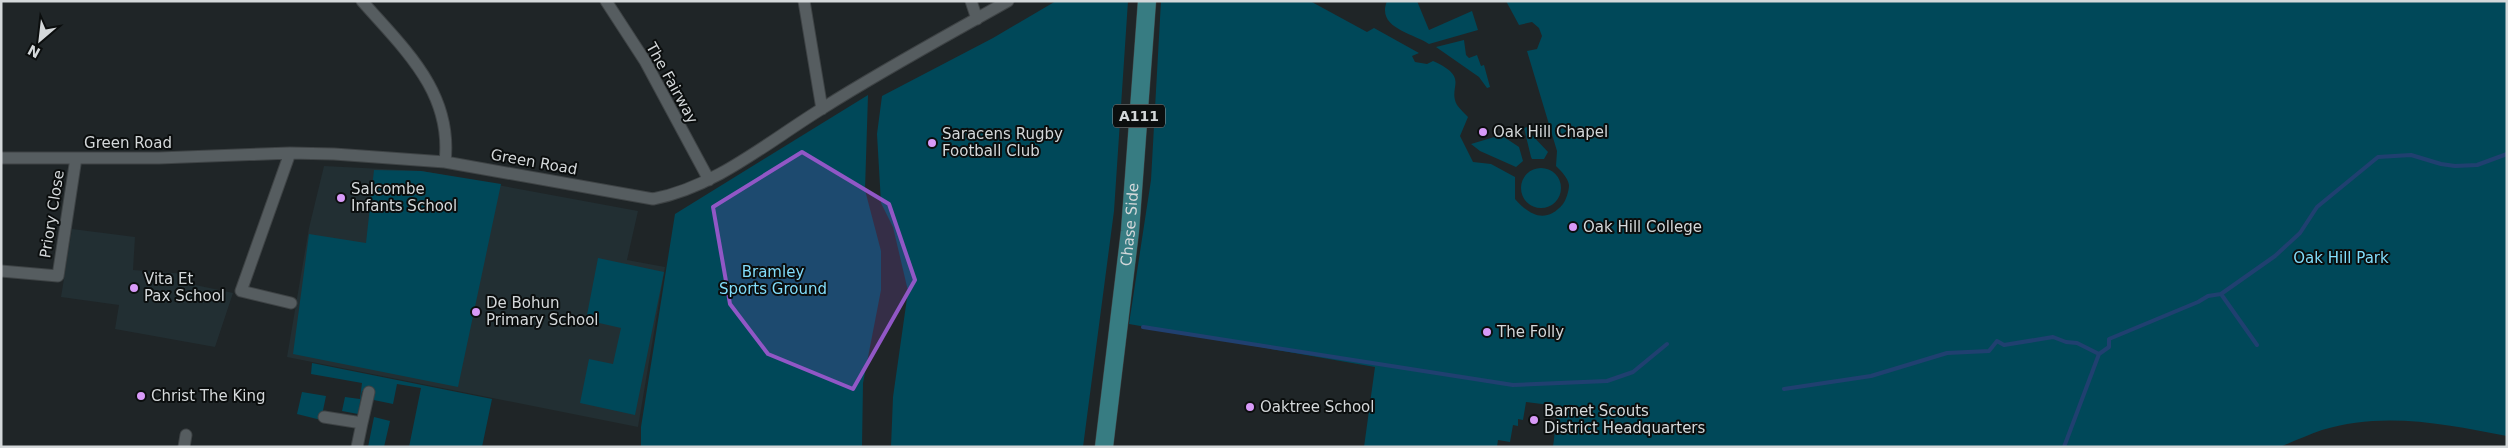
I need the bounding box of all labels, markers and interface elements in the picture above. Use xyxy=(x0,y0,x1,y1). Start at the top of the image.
north arrow xyxy=(15,15,65,65)
street label: The Fairway xyxy=(642,38,702,127)
text: N xyxy=(25,42,43,61)
road number: A111 xyxy=(1113,104,1165,128)
place label: Oak Hill Chapel xyxy=(1493,123,1608,141)
place label: Saracens Rugby Football Club xyxy=(942,125,1063,160)
marker: Oak Hill Chapel xyxy=(1477,126,1489,138)
street label: Green Road xyxy=(84,134,172,152)
marker: Saracens Rugby Football Club xyxy=(926,137,938,149)
street label: Green Road xyxy=(489,146,579,178)
street label: Priory Close xyxy=(36,169,68,259)
place label: Salcombe Infants School xyxy=(351,180,457,215)
street label: Chase Side xyxy=(1117,182,1143,267)
marker: Salcombe Infants School xyxy=(335,192,347,204)
place label: Oak Hill College xyxy=(1583,218,1702,236)
marker: Oak Hill College xyxy=(1567,221,1579,233)
park label: Oak Hill Park xyxy=(2293,249,2389,267)
park label: Bramley Sports Ground xyxy=(719,263,827,298)
place label: Vita Et Pax School xyxy=(144,270,225,305)
marker: Vita Et Pax School xyxy=(128,282,140,294)
place label: De Bohun Primary School xyxy=(486,294,599,329)
marker: De Bohun Primary School xyxy=(470,306,482,318)
place label: The Folly xyxy=(1496,323,1564,341)
marker: The Folly xyxy=(1481,326,1493,338)
place label: Christ The King xyxy=(151,387,265,405)
marker: Christ The King xyxy=(135,390,147,402)
place label: Oaktree School xyxy=(1260,398,1374,416)
marker: Oaktree School xyxy=(1244,401,1256,413)
place label: Barnet Scouts District Headquarters xyxy=(1544,402,1706,437)
marker: Barnet Scouts District Headquarters xyxy=(1528,414,1540,426)

